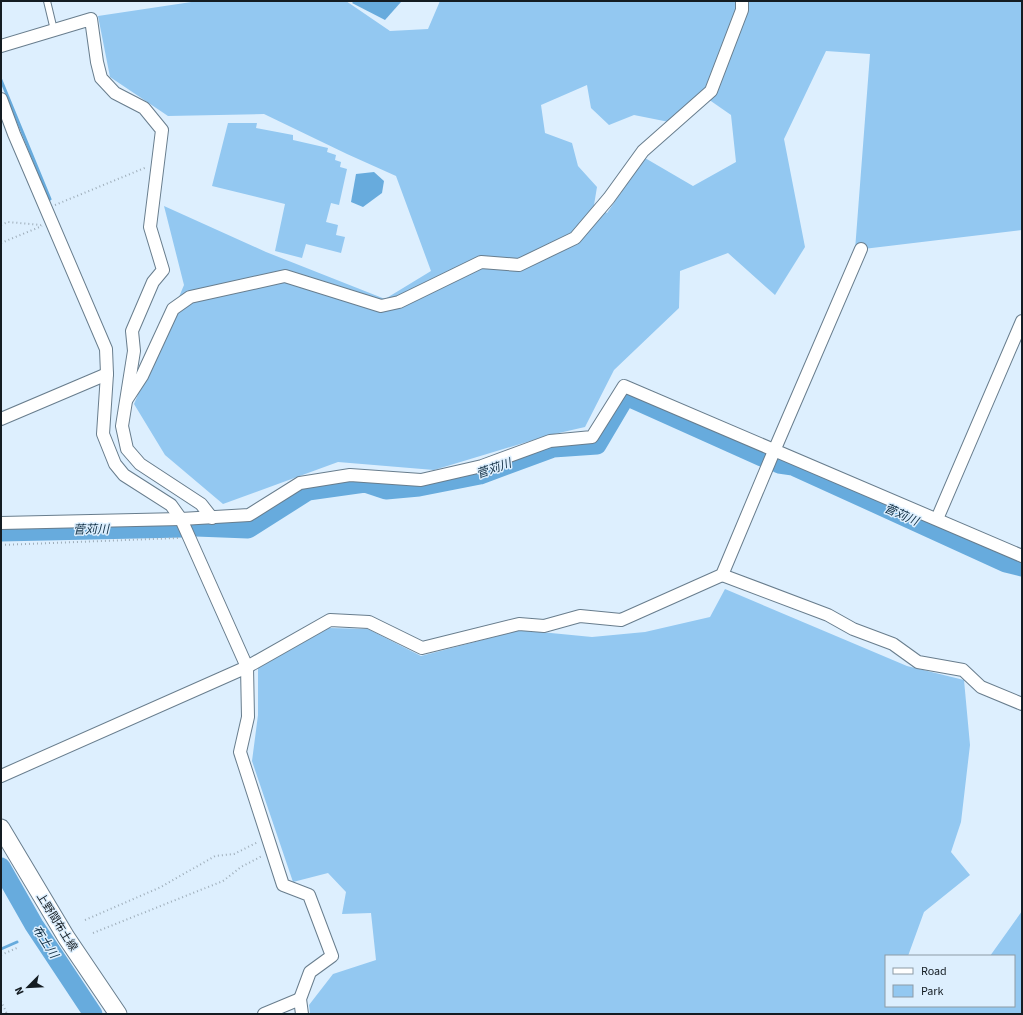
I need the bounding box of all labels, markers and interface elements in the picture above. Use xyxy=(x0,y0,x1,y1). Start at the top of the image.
water label: 菅苅川 xyxy=(474,454,516,483)
water label: 菅苅川 xyxy=(881,500,923,531)
water label: 菅苅川 xyxy=(73,521,111,539)
street label: 上野間布土線 xyxy=(33,890,81,954)
water label: 布土川 xyxy=(28,922,63,963)
legend xyxy=(885,955,1015,1007)
text: Road xyxy=(921,963,947,980)
north arrow xyxy=(8,967,48,1007)
text: Park xyxy=(921,983,943,1000)
text: N xyxy=(11,984,28,997)

